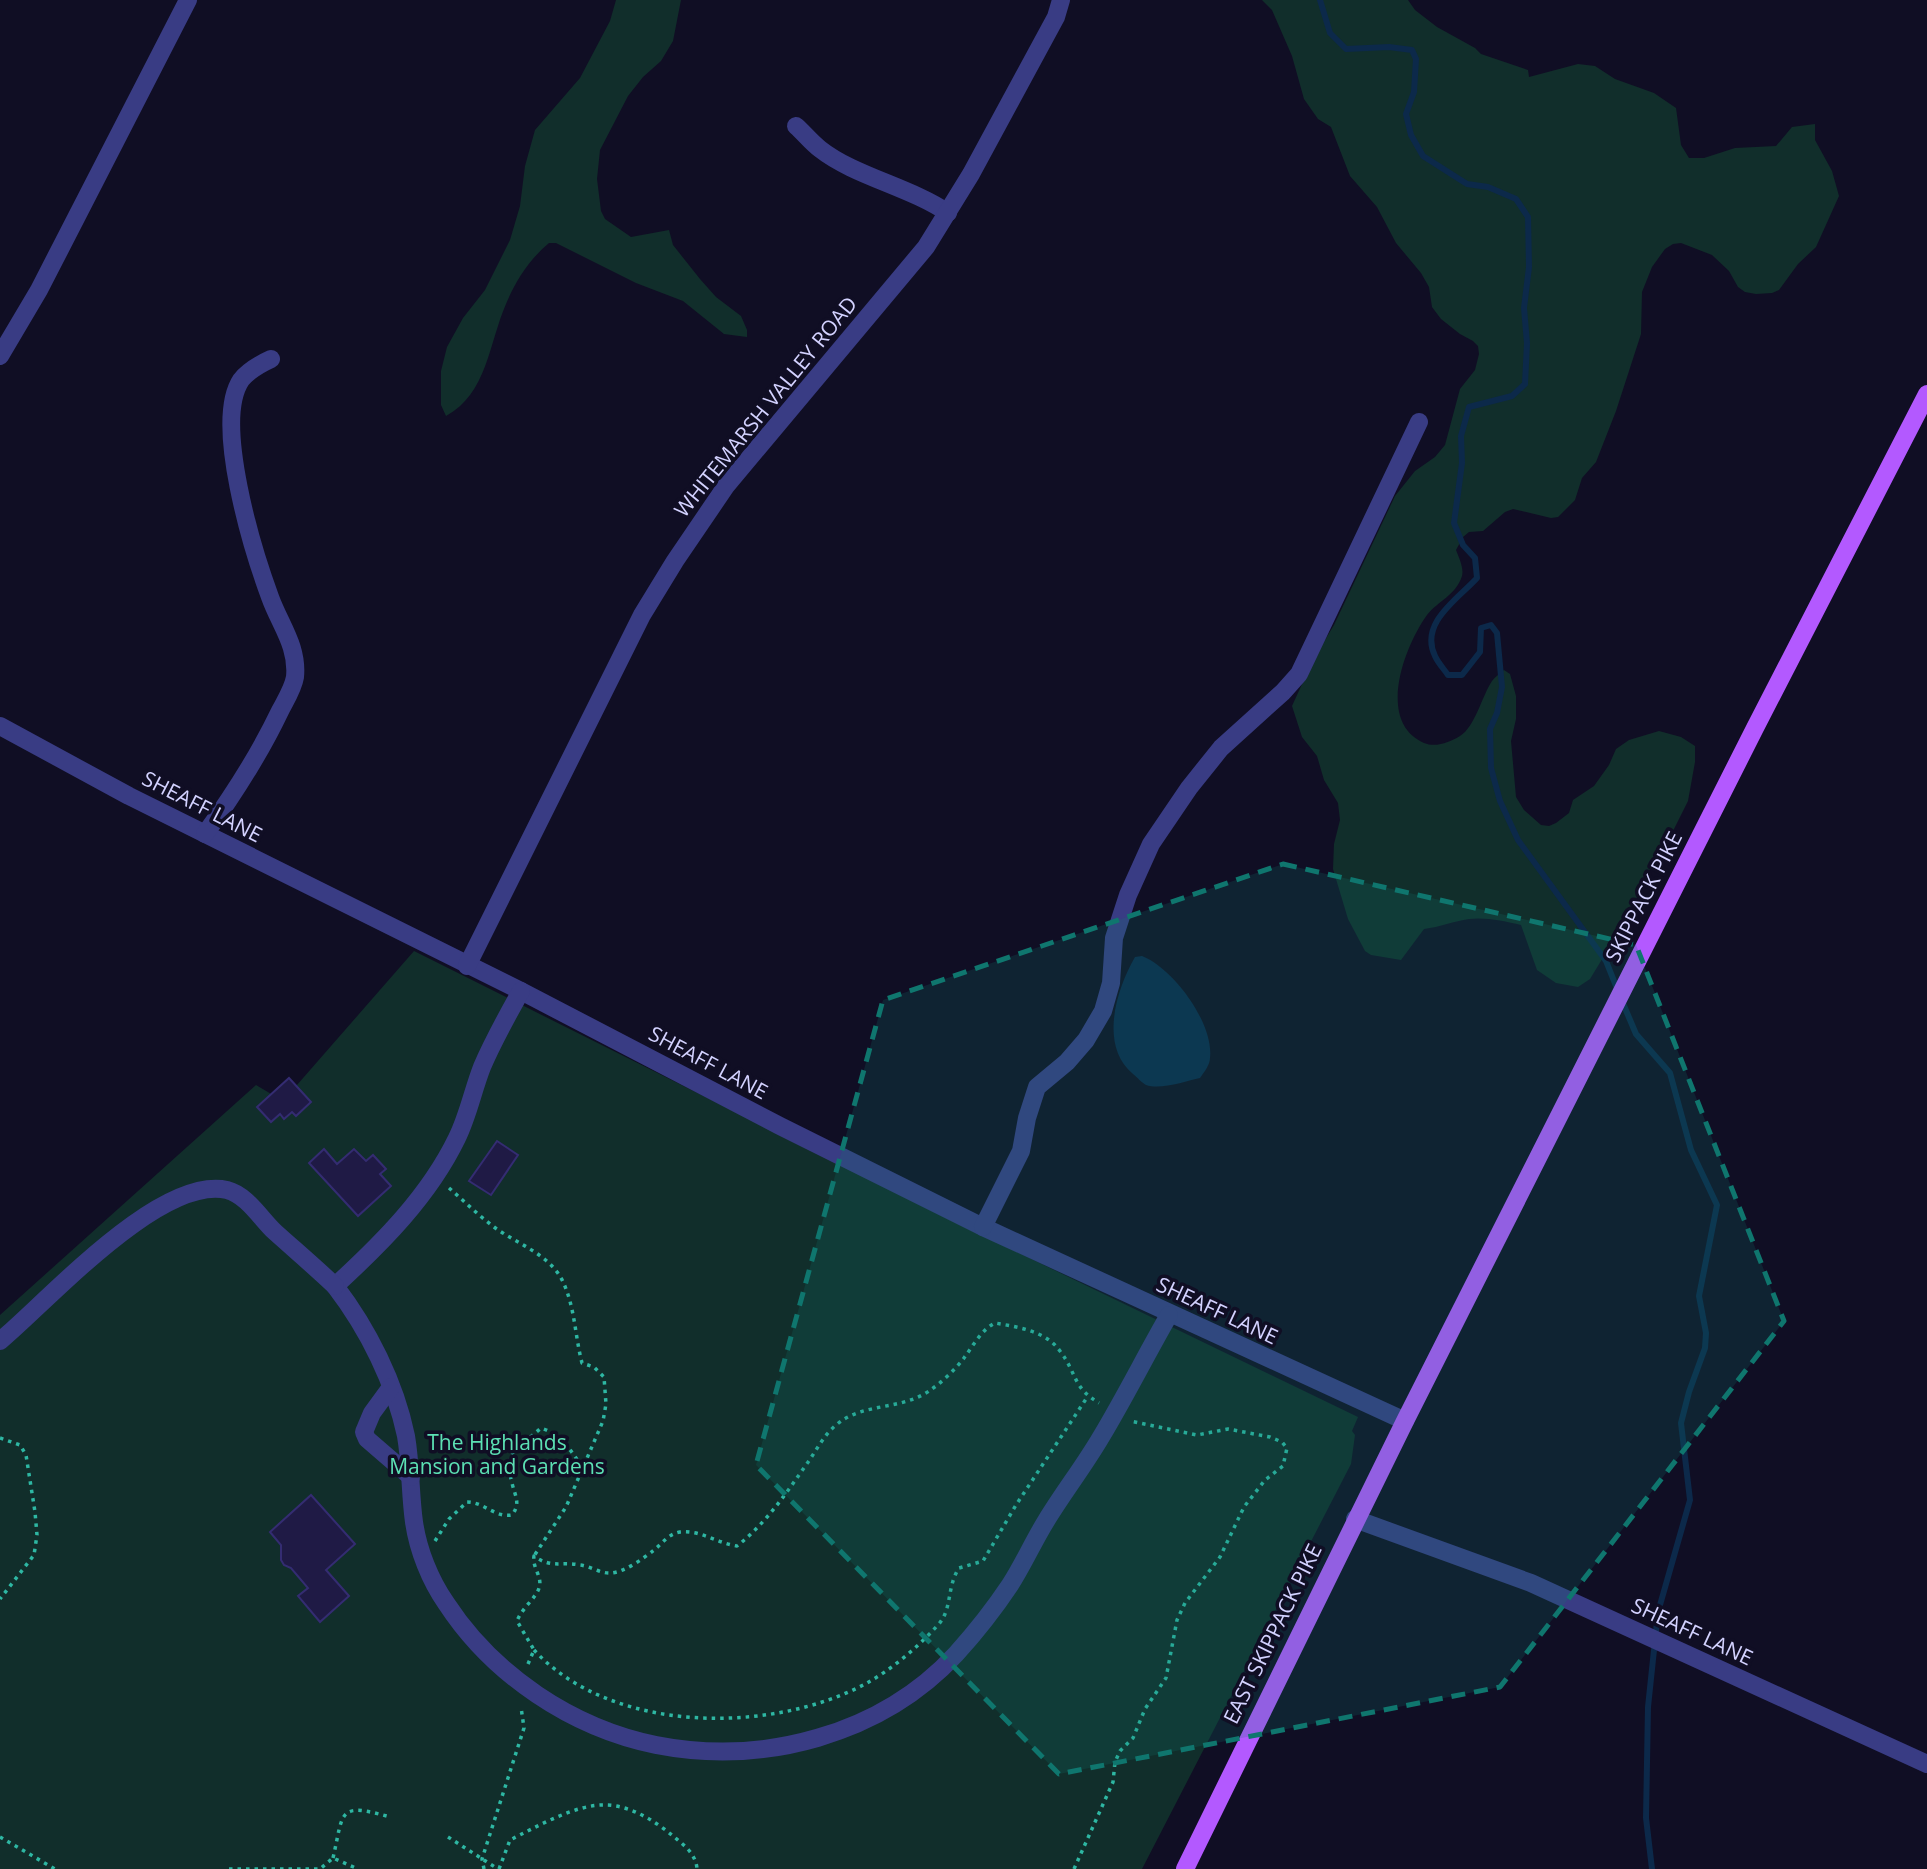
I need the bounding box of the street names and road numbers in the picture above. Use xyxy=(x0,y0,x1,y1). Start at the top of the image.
street label: WHITEMARSH VALLEY ROAD xyxy=(668,290,863,522)
street label: SHEAFF LANE xyxy=(138,764,267,848)
street label: SKIPPACK PIKE xyxy=(1598,826,1688,967)
street label: SHEAFF LANE xyxy=(644,1019,773,1105)
street label: SHEAFF LANE xyxy=(1152,1270,1283,1350)
street label: EAST SKIPPACK PIKE xyxy=(1216,1539,1328,1728)
street label: SHEAFF LANE xyxy=(1627,1591,1758,1671)

